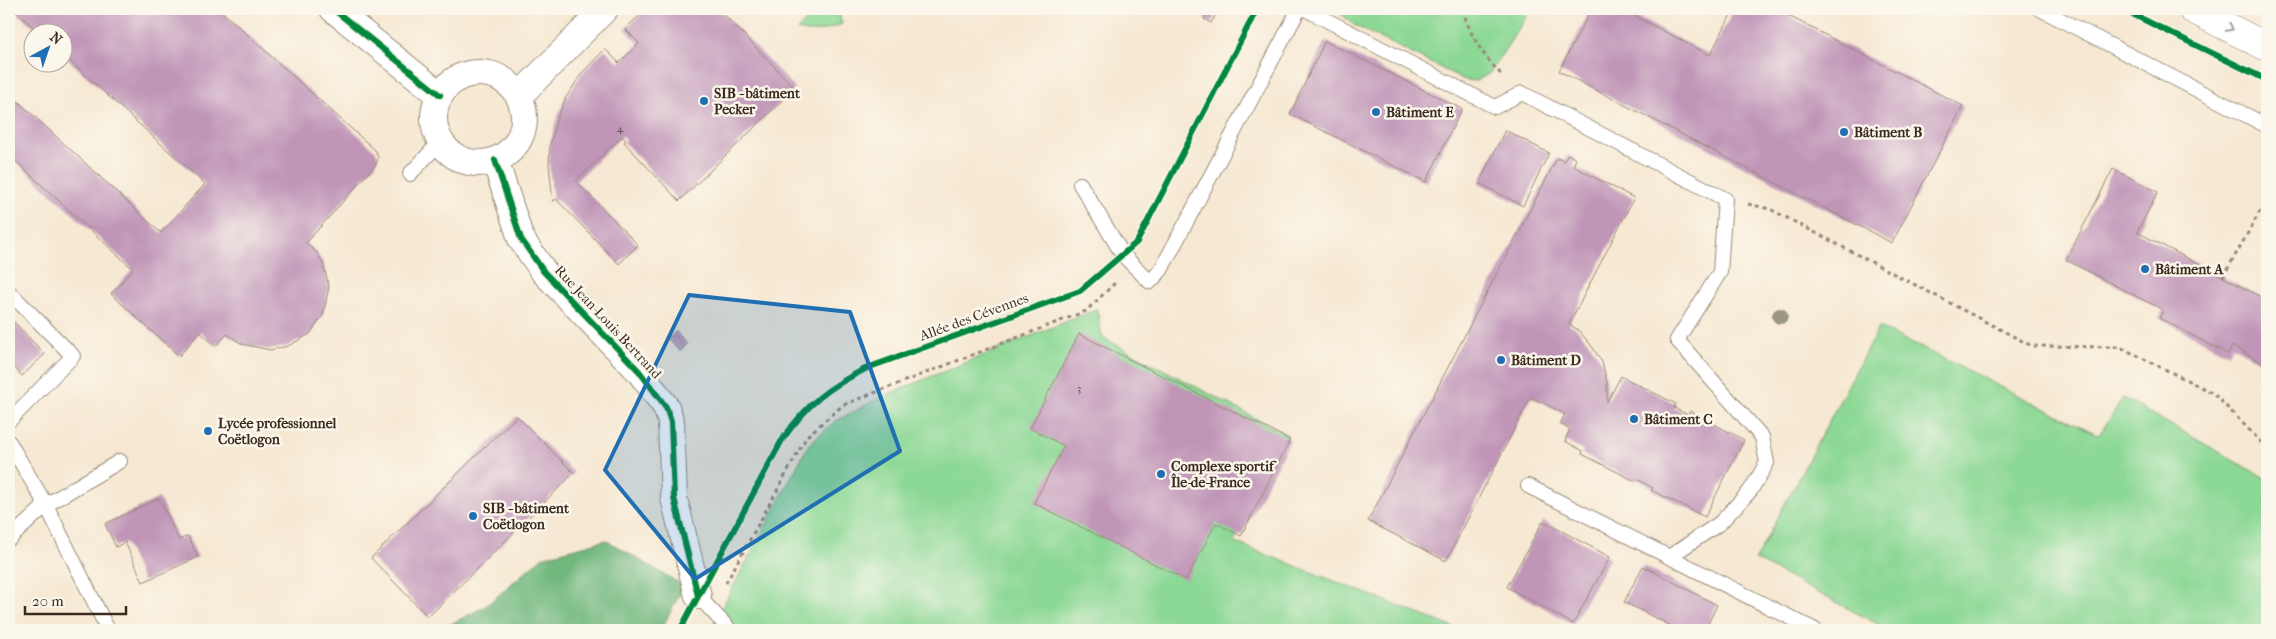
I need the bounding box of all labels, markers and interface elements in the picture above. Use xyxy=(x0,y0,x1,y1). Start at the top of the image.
north arrow xyxy=(22,22,72,72)
one-way arrow xyxy=(2224,22,2233,32)
text: N xyxy=(47,28,66,49)
place label: SIB - bâtiment Pecker xyxy=(714,85,801,118)
marker: SIB - bâtiment Pecker xyxy=(698,95,710,107)
place label: Bâtiment E xyxy=(1386,104,1454,121)
marker: Bâtiment E xyxy=(1370,106,1382,118)
house number: 4 xyxy=(617,122,624,135)
place label: Bâtiment B xyxy=(1854,124,1922,141)
marker: Bâtiment B xyxy=(1838,126,1850,138)
place label: Bâtiment A xyxy=(2155,261,2224,278)
street label: Rue Jean-Louis Bertrand xyxy=(551,262,665,382)
marker: Bâtiment A xyxy=(2139,263,2151,275)
street label: Allée des Cévennes xyxy=(916,289,1031,345)
place label: Bâtiment D xyxy=(1511,352,1581,369)
marker: Bâtiment D xyxy=(1495,354,1507,366)
house number: 3 xyxy=(1077,382,1081,395)
place label: Bâtiment C xyxy=(1644,411,1713,428)
marker: Bâtiment C xyxy=(1628,413,1640,425)
place label: Lycée professionnel Coëtlogon xyxy=(218,415,337,448)
marker: Lycée professionnel Coëtlogon xyxy=(202,425,214,437)
place label: Complexe sportif Île-de-France xyxy=(1171,458,1277,491)
marker: Complexe sportif Île-de-France xyxy=(1155,468,1167,480)
place label: SIB - bâtiment Coëtlogon xyxy=(483,500,570,533)
marker: SIB - bâtiment Coëtlogon xyxy=(467,510,479,522)
scale bar xyxy=(25,584,126,616)
text: 20 m xyxy=(32,592,64,610)

